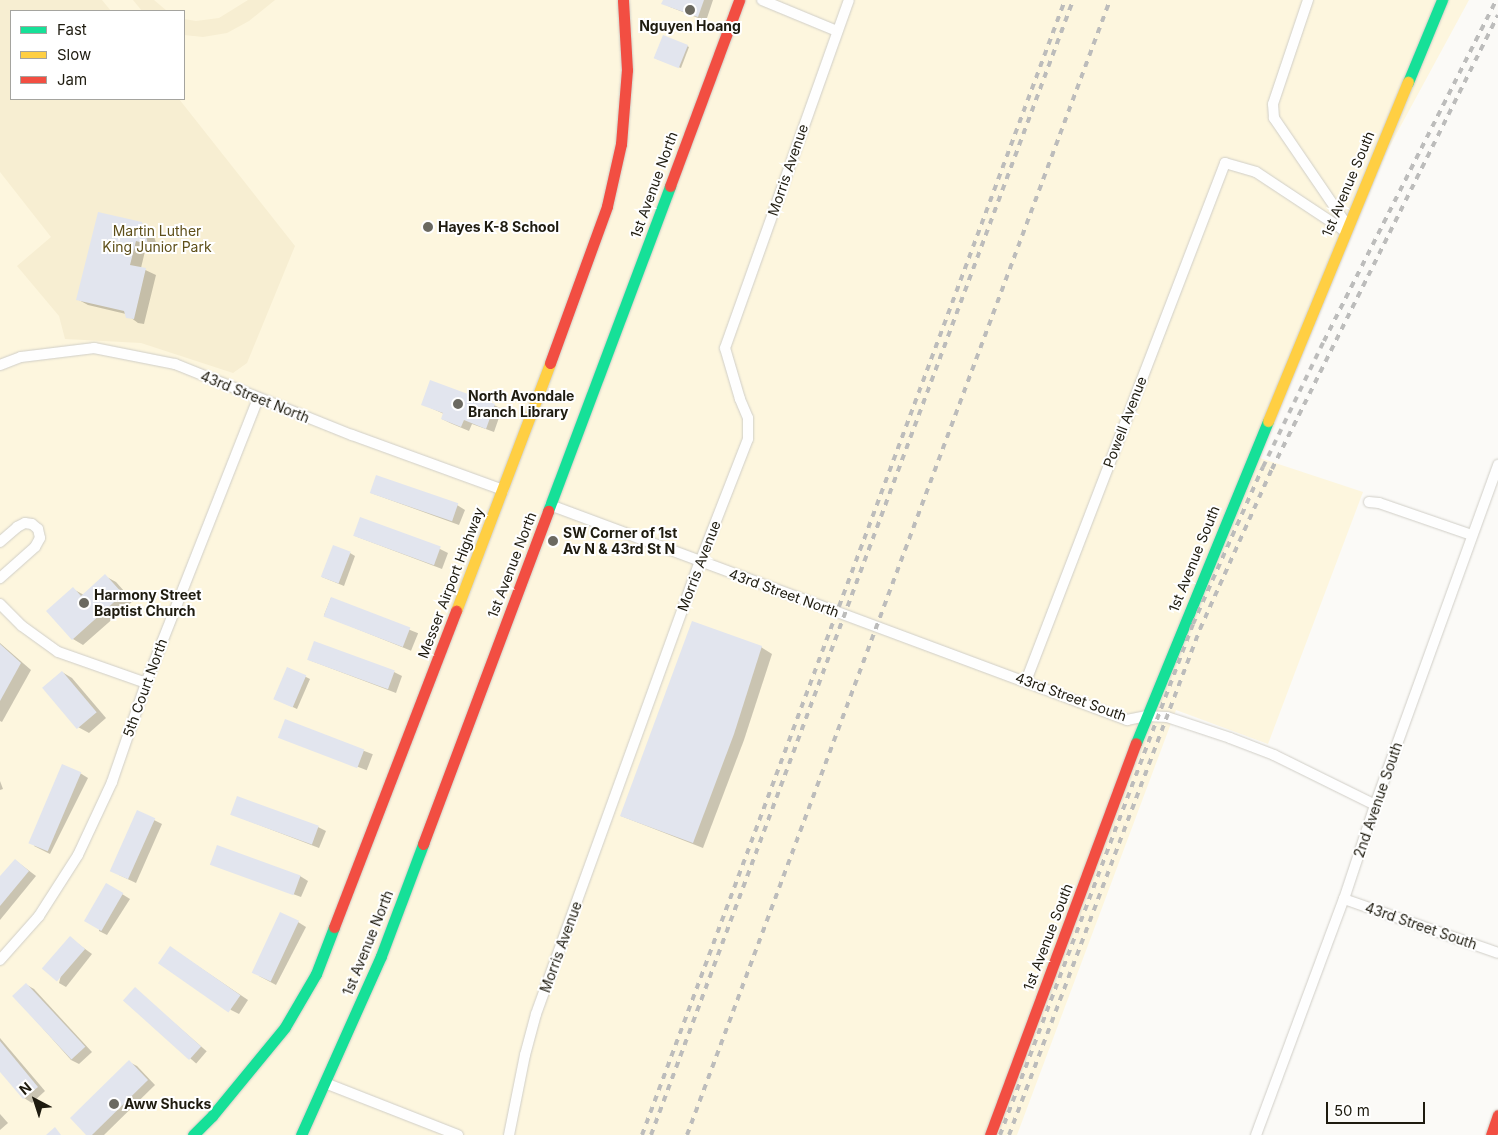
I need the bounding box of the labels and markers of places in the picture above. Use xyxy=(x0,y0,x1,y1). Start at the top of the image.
marker: Nguyen Hoang xyxy=(684,4,696,16)
place label: Nguyen Hoang xyxy=(639,18,741,34)
place label: Hayes K-8 School xyxy=(438,219,559,235)
marker: Hayes K-8 School xyxy=(422,221,434,233)
place label: North Avondale Branch Library xyxy=(468,388,574,421)
marker: North Avondale Branch Library xyxy=(452,398,464,410)
place label: SW Corner of 1st Av N & 43rd St N xyxy=(563,525,677,558)
marker: SW Corner of 1st Av N & 43rd St N xyxy=(547,535,559,547)
place label: Harmony Street Baptist Church xyxy=(94,587,201,620)
marker: Harmony Street Baptist Church xyxy=(78,597,90,609)
place label: Aww Shucks xyxy=(124,1096,211,1112)
marker: Aww Shucks xyxy=(108,1098,120,1110)

